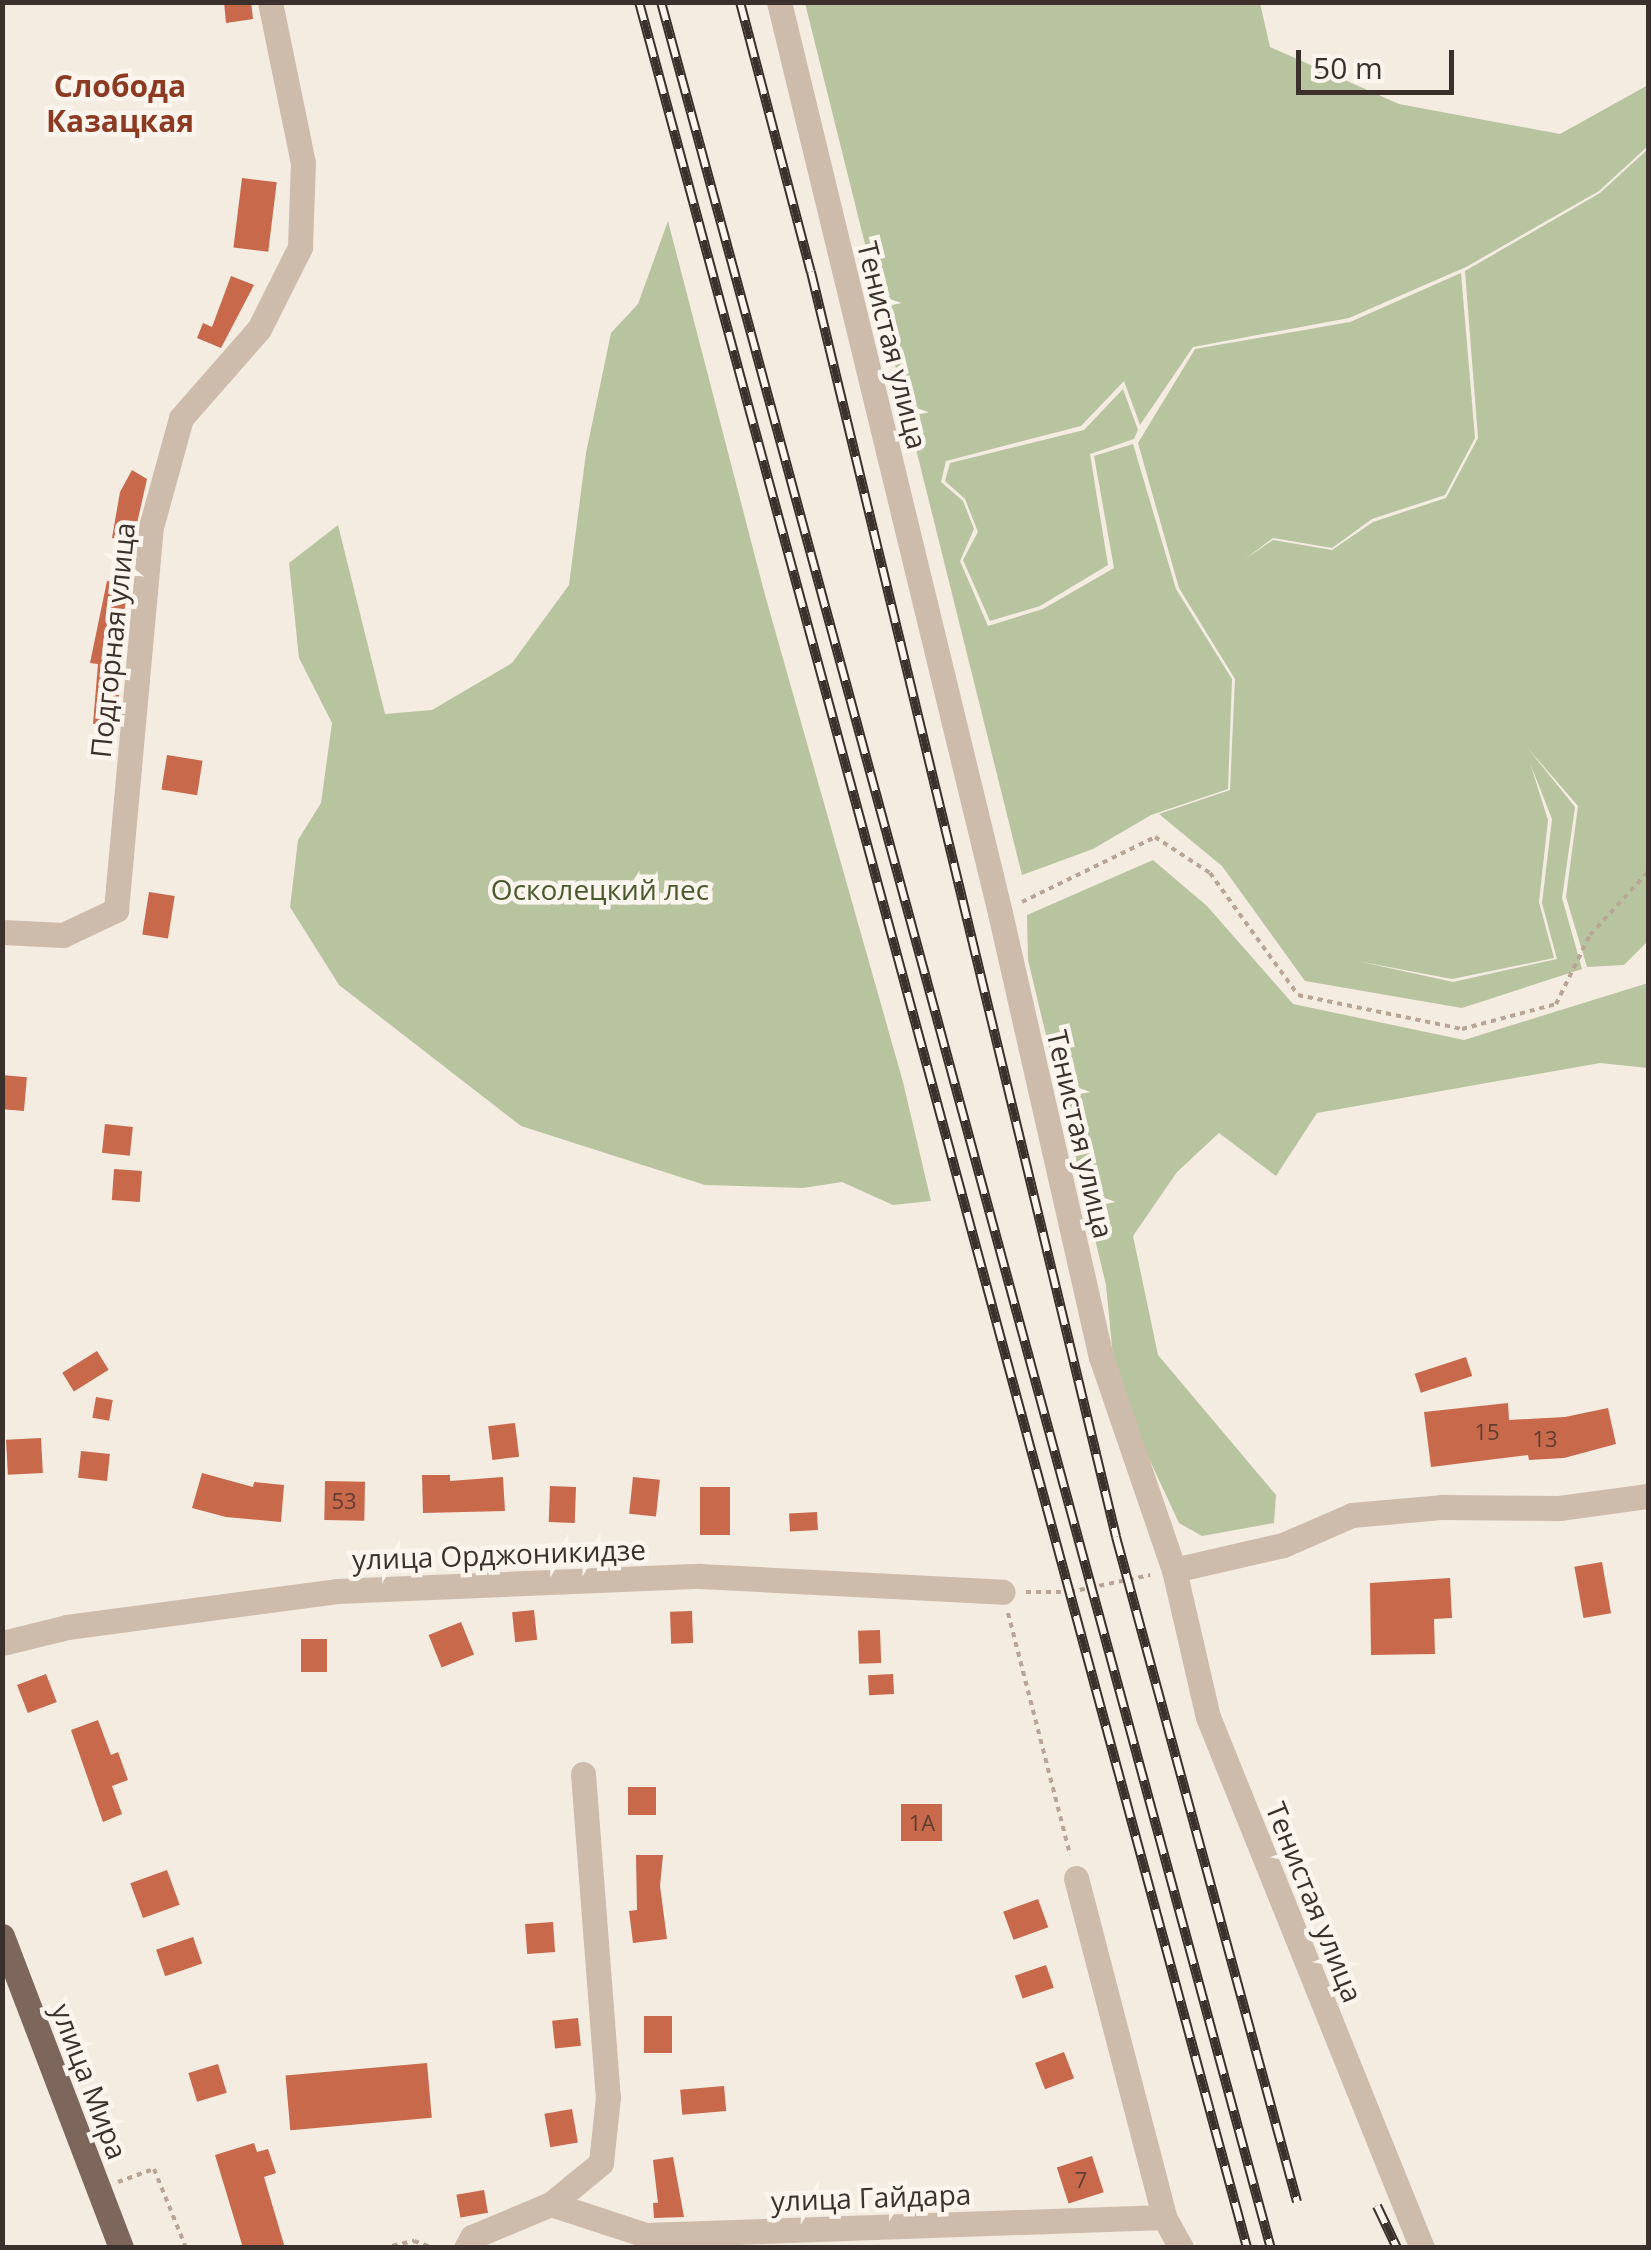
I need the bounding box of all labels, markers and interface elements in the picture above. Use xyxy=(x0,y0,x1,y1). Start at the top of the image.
scale bar xyxy=(1301,30,1458,92)
text: 50 m xyxy=(1313,47,1383,88)
district label: Слобода Казацкая xyxy=(46,68,194,138)
street label: Тенистая улица xyxy=(851,238,935,452)
street label: Подгорная улица xyxy=(83,521,141,759)
park label: Осколецкий лес xyxy=(491,872,709,906)
street label: Тенистая улица xyxy=(1041,1027,1121,1241)
house number: 15 xyxy=(1474,1419,1500,1445)
house number: 13 xyxy=(1532,1426,1558,1452)
house number: 53 xyxy=(331,1488,357,1514)
street label: улица Орджоникидзе xyxy=(352,1532,646,1576)
street label: Тенистая улица xyxy=(1260,1797,1370,2007)
house number: 1А xyxy=(909,1810,935,1836)
street label: улица Мира xyxy=(45,1998,135,2164)
house number: 7 xyxy=(1075,2167,1087,2193)
street label: улица Гайдара xyxy=(770,2177,972,2217)

